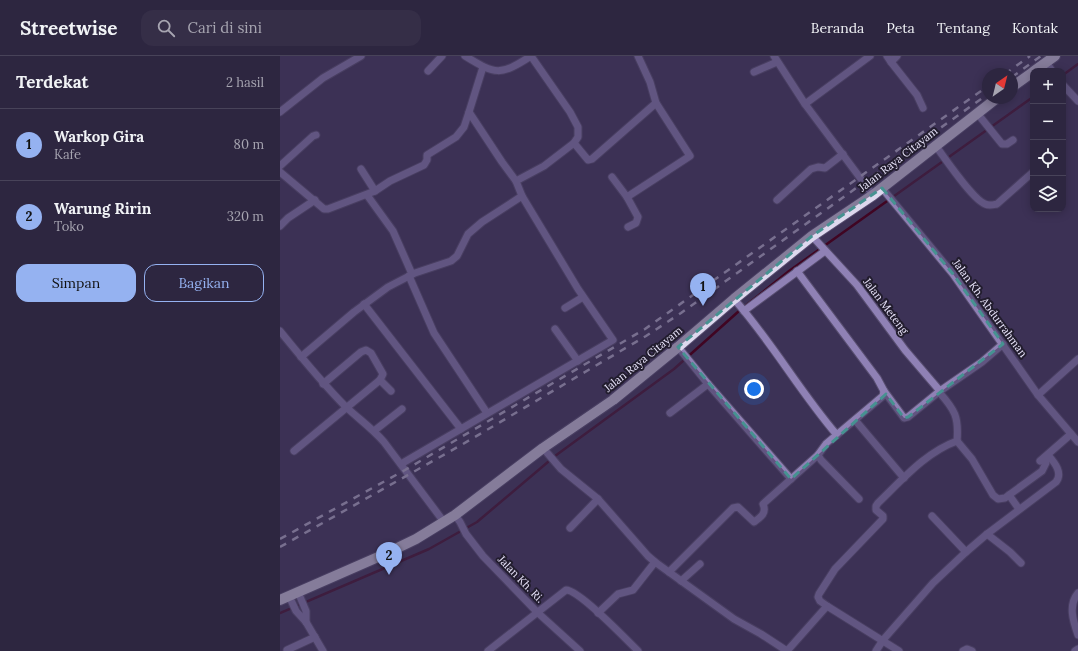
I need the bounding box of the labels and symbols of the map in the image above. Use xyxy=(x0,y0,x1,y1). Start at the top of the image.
north arrow xyxy=(982,68,1018,104)
street label: Jalan Raya Citayam xyxy=(855,124,941,195)
street label: Jalan Kh. Abdurrahman xyxy=(949,255,1030,360)
pin: 1 xyxy=(690,273,716,306)
street label: Jalan Meteng xyxy=(860,274,912,338)
street label: Jalan Raya Citayam xyxy=(600,323,685,396)
your location xyxy=(744,379,764,399)
pin: 2 xyxy=(376,542,402,575)
street label: Jalan Kh. Ri. xyxy=(494,552,547,606)

